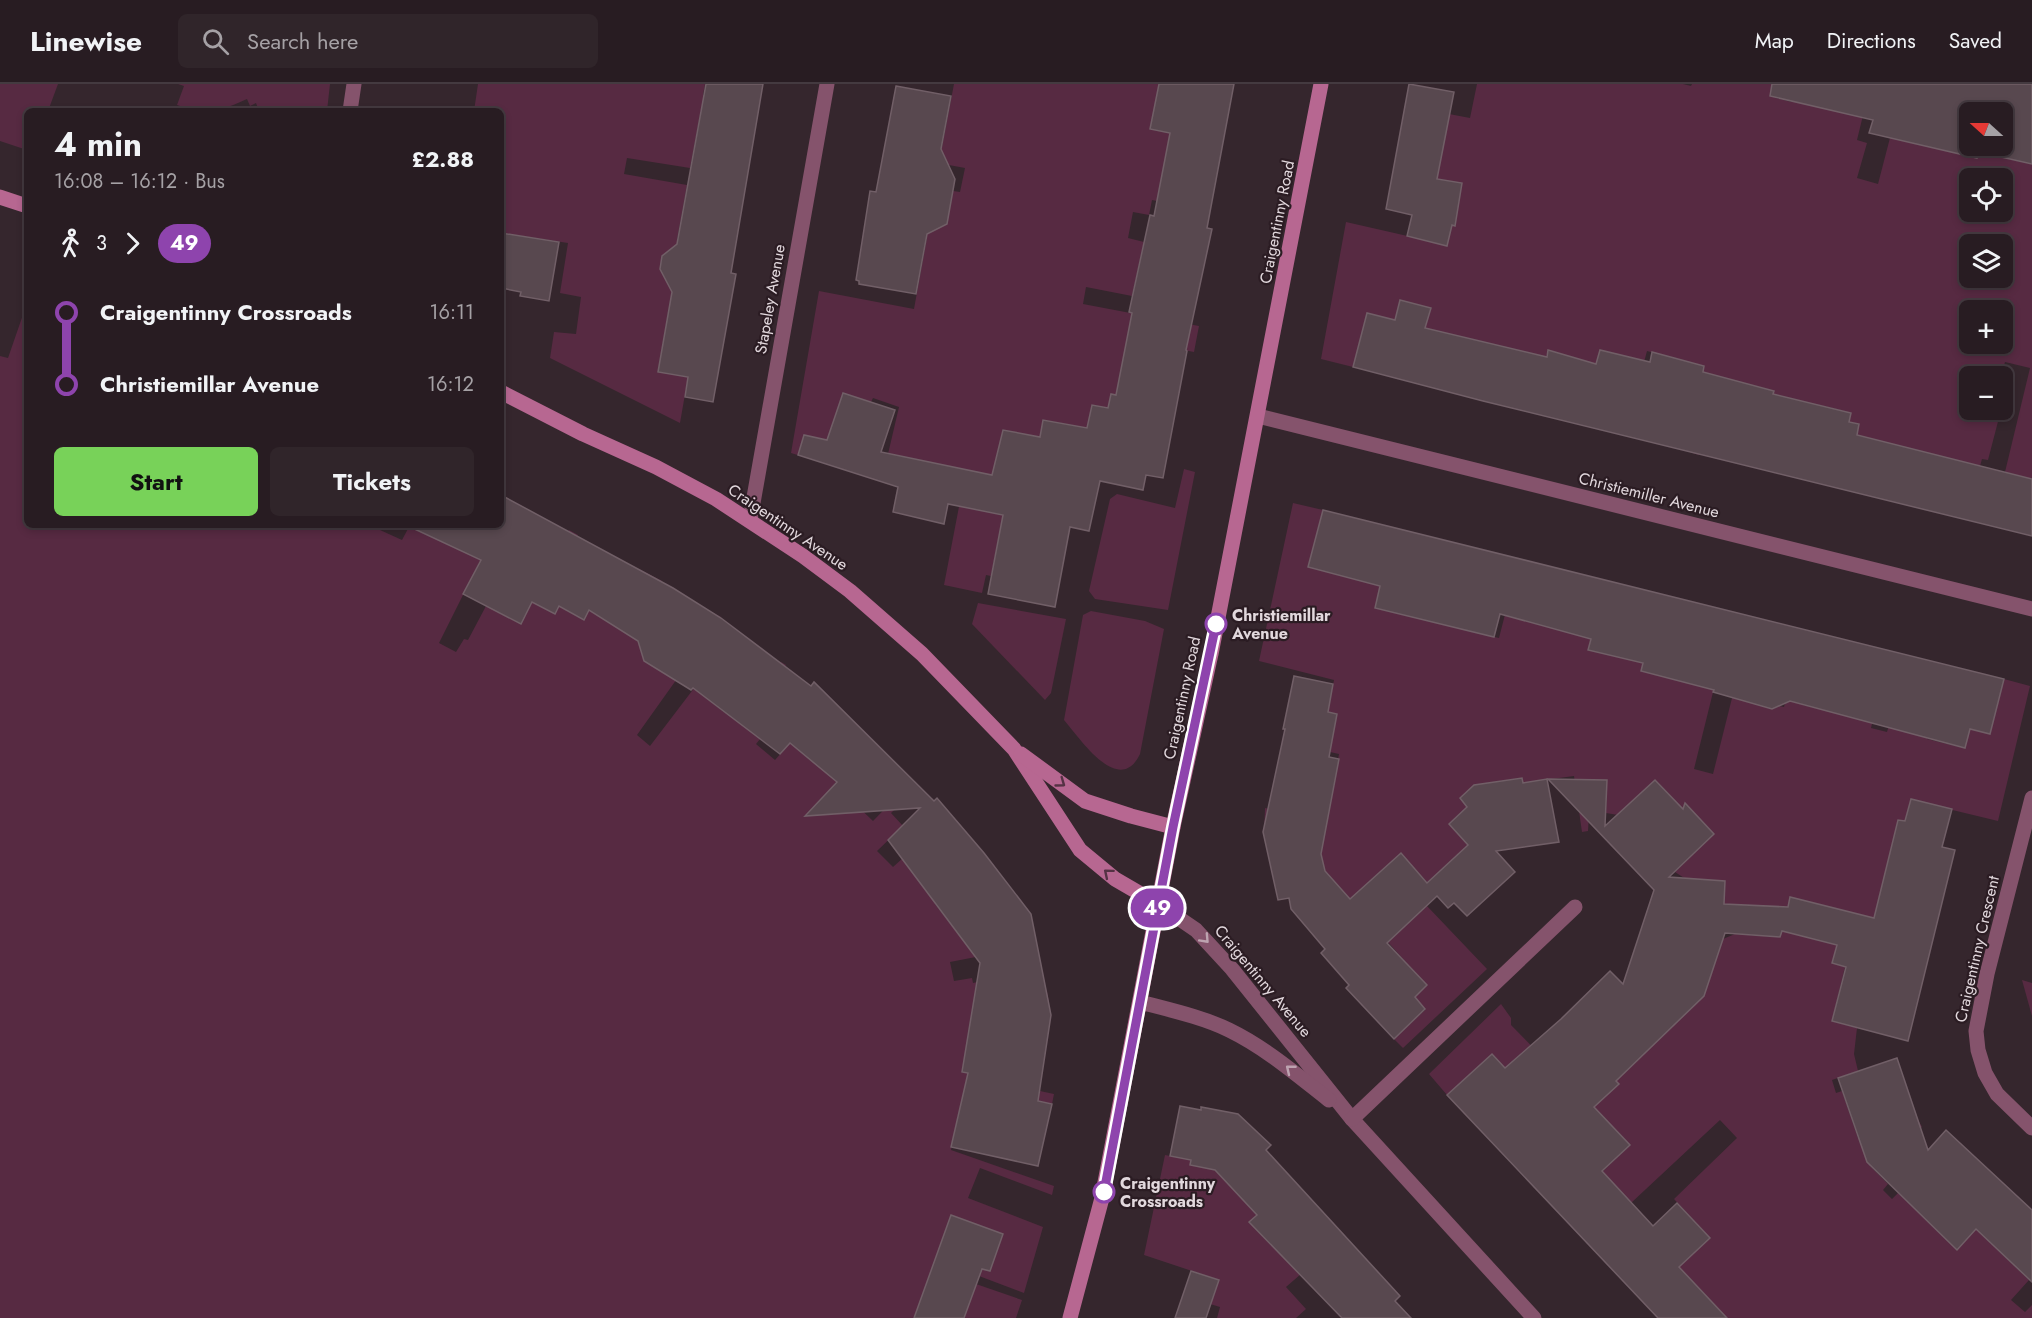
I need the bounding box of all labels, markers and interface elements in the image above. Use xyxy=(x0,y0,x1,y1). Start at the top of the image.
search box xyxy=(178,14,598,68)
text: Linewise xyxy=(30,21,142,62)
icon: search xyxy=(199,25,232,58)
text: Search here xyxy=(247,25,358,57)
text: Map xyxy=(1755,26,1794,56)
text: Directions xyxy=(1827,26,1916,56)
text: Saved xyxy=(1949,26,2002,56)
north arrow xyxy=(1959,102,2013,156)
map controls xyxy=(1959,102,2013,420)
text: 4 min xyxy=(54,121,142,168)
text: £2.88 xyxy=(411,143,474,175)
street label: Craigentinny Road xyxy=(1254,158,1300,286)
text: 16:08 – 16:12 · Bus xyxy=(54,167,225,196)
button: locate xyxy=(1959,168,2013,222)
icon: walk xyxy=(54,227,87,260)
icon: forward xyxy=(116,227,149,260)
text: 49 xyxy=(170,228,199,258)
text: 3 xyxy=(96,229,107,258)
button: layers xyxy=(1959,234,2013,288)
street label: Stapeley Avenue xyxy=(749,242,791,356)
text: Craigentinny Crossroads xyxy=(100,296,352,328)
text: 16:11 xyxy=(429,298,474,327)
button: + xyxy=(1959,300,2013,354)
button: − xyxy=(1959,366,2013,420)
text: Christiemillar Avenue xyxy=(100,368,319,400)
text: 16:12 xyxy=(427,370,474,399)
button: Start xyxy=(54,447,258,516)
button: Tickets xyxy=(270,447,474,516)
street label: Christiemiller Avenue xyxy=(1576,466,1722,524)
street label: Craigentinny Avenue xyxy=(723,478,853,576)
place label: Christiemillar Avenue xyxy=(1231,604,1331,645)
marker: Christiemillar Avenue xyxy=(1205,613,1227,635)
street label: Craigentinny Road xyxy=(1158,634,1206,762)
one-way arrow xyxy=(1055,776,1066,787)
one-way arrow xyxy=(1104,870,1115,881)
street label: Craigentinny Crescent xyxy=(1949,873,2005,1024)
line badge: 49 xyxy=(1130,888,1184,928)
text: 49 xyxy=(1143,893,1171,923)
street label: Craigentinny Avenue xyxy=(1209,920,1317,1042)
one-way arrow xyxy=(1198,932,1209,943)
one-way arrow xyxy=(1286,1065,1297,1076)
place label: Craigentinny Crossroads xyxy=(1120,1172,1216,1213)
marker: Craigentinny Crossroads xyxy=(1093,1181,1115,1203)

